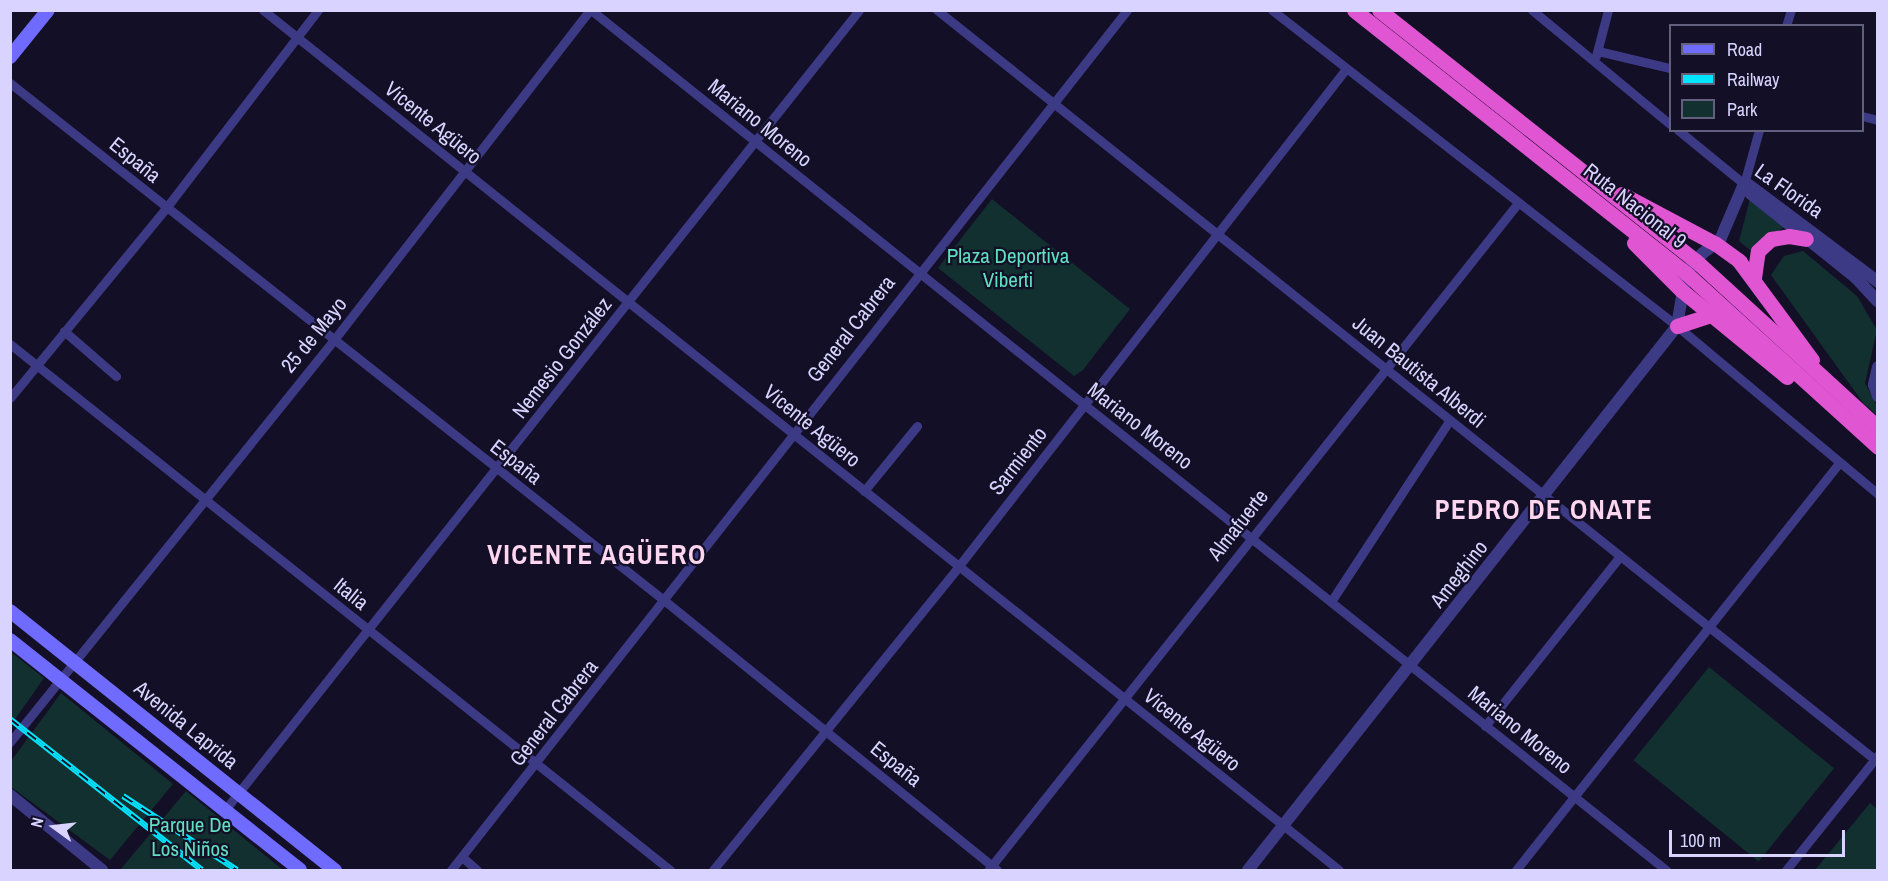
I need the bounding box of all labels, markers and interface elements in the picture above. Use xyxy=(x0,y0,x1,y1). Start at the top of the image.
legend xyxy=(1669,24,1864,132)
text: Road xyxy=(1727,37,1762,62)
text: Railway xyxy=(1727,67,1780,92)
street label: Mariano Moreno xyxy=(703,73,817,173)
street label: Vicente Agüero xyxy=(379,76,487,170)
text: Park xyxy=(1727,97,1757,122)
street label: España xyxy=(104,132,166,188)
street label: Ruta Nacional 9 xyxy=(1579,158,1691,254)
street label: La Florida xyxy=(1750,158,1828,224)
park label: Plaza Deportiva Viberti xyxy=(947,243,1069,293)
street label: General Cabrera xyxy=(802,271,900,387)
street label: 25 de Mayo xyxy=(276,292,352,378)
street label: Nemesio González xyxy=(507,293,617,423)
street label: Juan Bautista Alberdi xyxy=(1347,310,1491,434)
street label: Mariano Moreno xyxy=(1082,377,1198,475)
street label: Vicente Agüero xyxy=(758,379,866,473)
street label: Sarmiento xyxy=(984,422,1052,500)
street label: España xyxy=(485,434,547,490)
street label: Almafuerte xyxy=(1202,484,1274,566)
district label: PEDRO DE ONATE xyxy=(1435,494,1653,526)
street label: Ameghino xyxy=(1425,535,1493,613)
district label: VICENTE AGÜERO xyxy=(487,539,707,571)
street label: Italia xyxy=(329,572,373,616)
street label: General Cabrera xyxy=(505,655,603,771)
street label: Avenida Laprida xyxy=(129,676,243,774)
street label: Mariano Moreno xyxy=(1463,680,1577,780)
street label: Vicente Agüero xyxy=(1138,683,1246,777)
street label: España xyxy=(865,736,927,792)
north arrow xyxy=(24,797,84,857)
park label: Parque De Los Niños xyxy=(149,812,231,862)
text: N xyxy=(25,815,48,830)
scale bar xyxy=(1672,818,1848,856)
text: 100 m xyxy=(1680,828,1721,853)

